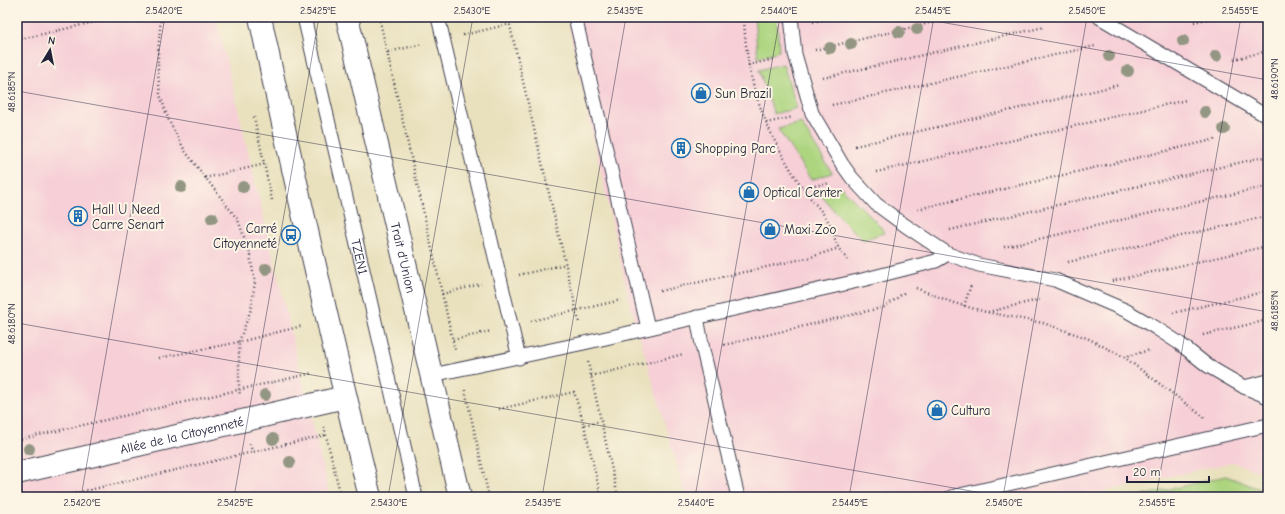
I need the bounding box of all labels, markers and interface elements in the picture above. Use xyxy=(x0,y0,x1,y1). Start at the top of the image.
text: 2.5420°E xyxy=(146,5,182,17)
text: 2.5425°E xyxy=(300,5,336,17)
text: 2.5430°E xyxy=(454,5,490,17)
text: 2.5435°E xyxy=(607,5,643,17)
text: 2.5440°E xyxy=(761,5,797,17)
text: 2.5445°E xyxy=(915,5,951,17)
text: 2.5450°E xyxy=(1068,5,1106,17)
text: 2.5455°E xyxy=(1222,5,1258,17)
north arrow xyxy=(30,30,70,70)
text: N xyxy=(47,34,56,48)
text: 48.6190°N xyxy=(1269,58,1281,100)
text: 48.6185°N xyxy=(6,72,18,112)
shop icon: Sun Brazil xyxy=(690,82,712,104)
place label: Sun Brazil xyxy=(715,86,771,101)
building icon: Shopping Parc xyxy=(670,137,692,159)
place label: Shopping Parc xyxy=(695,141,776,156)
shop icon: Optical Center xyxy=(738,181,760,203)
place label: Optical Center xyxy=(763,185,843,200)
place label: Hall U Need Carre Senart xyxy=(92,202,165,232)
building icon: Hall U Need Carre Senart xyxy=(67,205,89,227)
shop icon: Maxi Zoo xyxy=(759,218,781,240)
place label: Carré Citoyenneté xyxy=(213,221,277,251)
street label: Trait d'Union xyxy=(388,221,419,294)
place label: Maxi Zoo xyxy=(784,222,836,237)
bus stop icon: Carré Citoyenneté xyxy=(280,224,302,246)
street label: TZEN1 xyxy=(348,237,371,276)
text: 48.6185°N xyxy=(1269,291,1281,331)
text: 48.6180°N xyxy=(6,303,18,345)
shop icon: Cultura xyxy=(926,399,948,421)
place label: Cultura xyxy=(951,403,990,418)
street label: Allée de la Citoyenneté xyxy=(119,414,245,457)
scale bar xyxy=(1127,458,1209,484)
text: 20 m xyxy=(1133,465,1161,479)
text: 2.5420°E xyxy=(64,497,100,509)
text: 2.5425°E xyxy=(217,497,253,509)
text: 2.5430°E xyxy=(371,497,407,509)
text: 2.5435°E xyxy=(525,497,561,509)
text: 2.5440°E xyxy=(678,497,714,509)
text: 2.5445°E xyxy=(832,497,868,509)
text: 2.5450°E xyxy=(985,497,1023,509)
text: 2.5455°E xyxy=(1139,497,1175,509)

